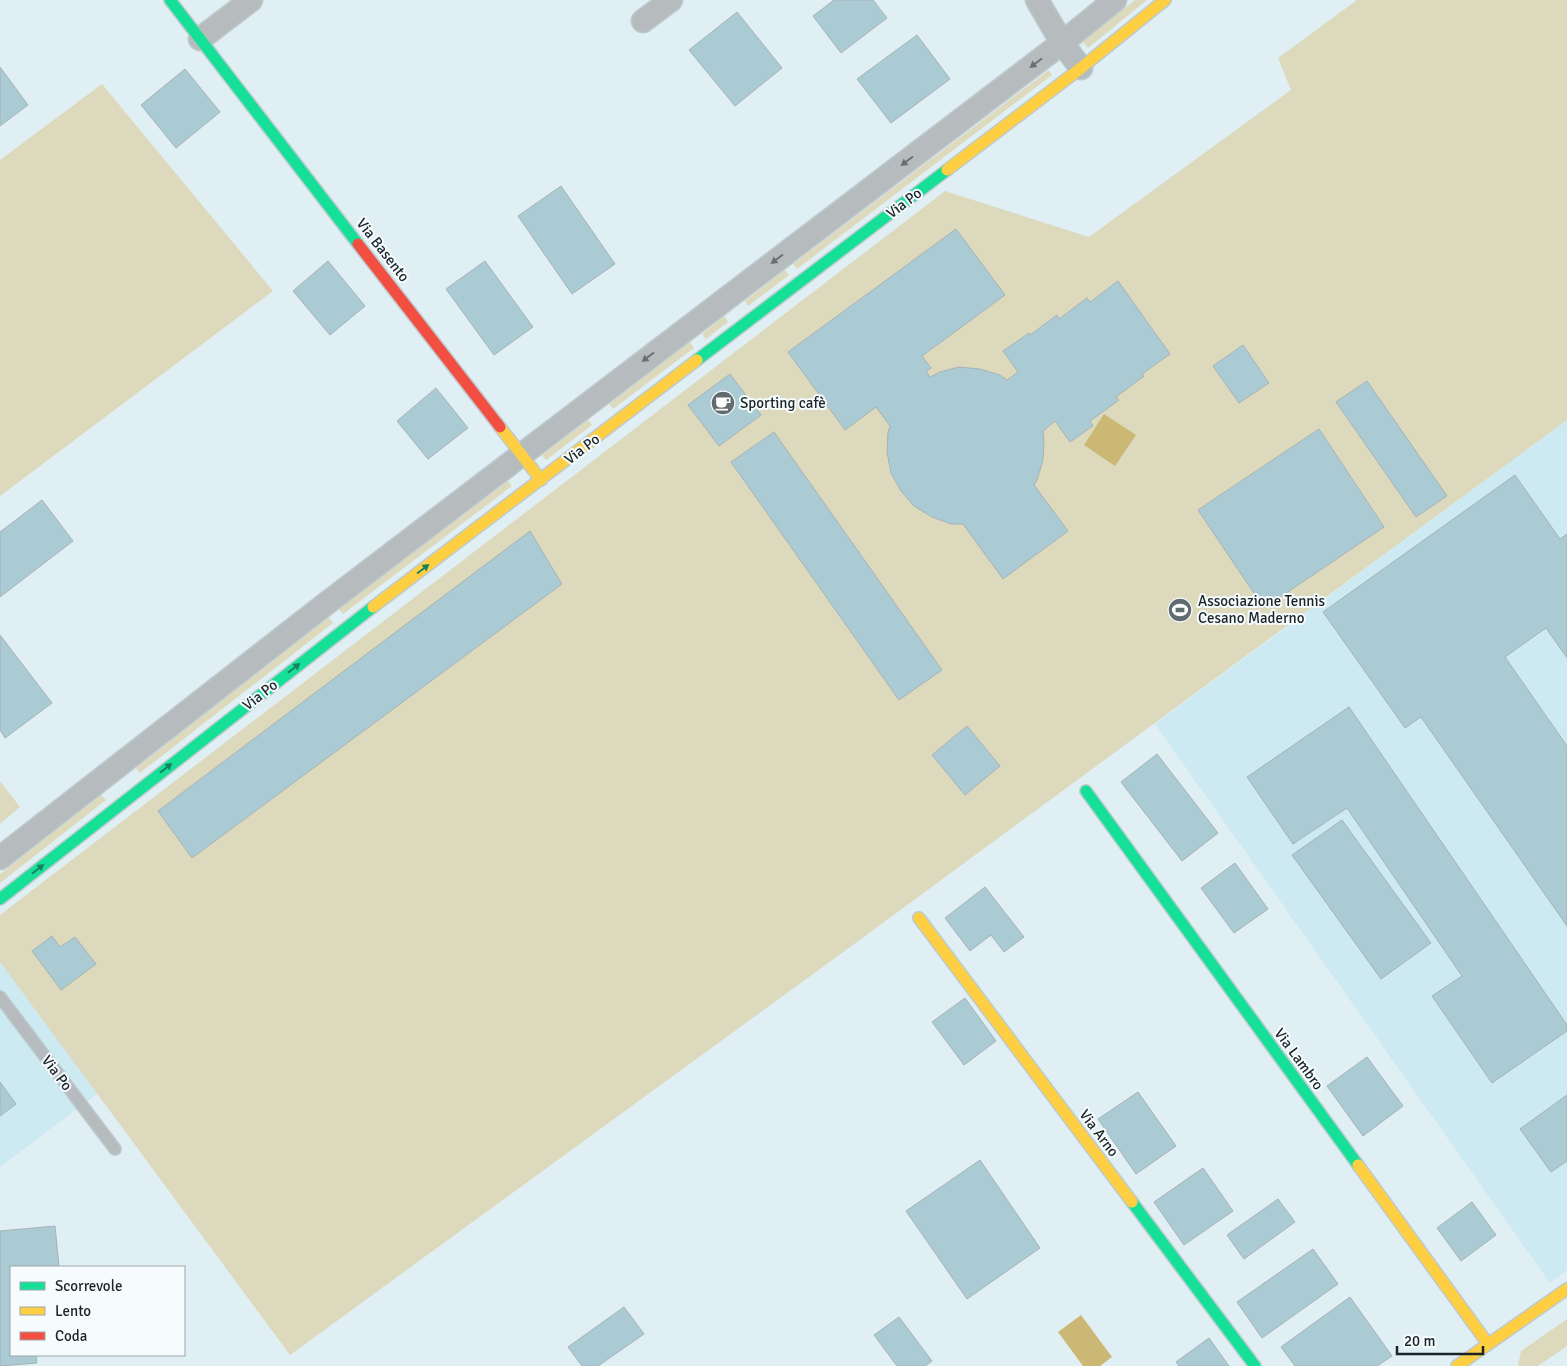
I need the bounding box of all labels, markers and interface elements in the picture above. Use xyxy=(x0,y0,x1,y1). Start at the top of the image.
one-way arrow xyxy=(1030,57,1043,68)
one-way arrow xyxy=(900,156,914,166)
street label: Via Po xyxy=(883,184,925,222)
street label: Via Basento xyxy=(353,215,413,285)
one-way arrow xyxy=(771,254,784,265)
one-way arrow xyxy=(642,352,655,363)
cafe icon: Sporting cafè xyxy=(710,390,736,416)
place label: Sporting cafè xyxy=(740,394,826,412)
street label: Via Po xyxy=(561,430,603,468)
one-way arrow xyxy=(416,564,429,575)
place label: Associazione Tennis Cesano Maderno xyxy=(1198,592,1326,627)
sports icon: Associazione Tennis Cesano Maderno xyxy=(1167,597,1193,623)
one-way arrow xyxy=(287,663,300,674)
street label: Via Po xyxy=(239,676,281,714)
one-way arrow xyxy=(159,763,172,774)
one-way arrow xyxy=(31,863,44,874)
street label: Via Lambro xyxy=(1271,1025,1327,1093)
street label: Via Po xyxy=(38,1052,76,1094)
street label: Via Arno xyxy=(1075,1106,1123,1160)
legend xyxy=(10,1266,185,1356)
text: Scorrevole xyxy=(55,1277,122,1295)
text: Lento xyxy=(55,1302,91,1320)
scale bar xyxy=(1397,1324,1483,1356)
text: Coda xyxy=(55,1327,87,1345)
text: 20 m xyxy=(1404,1332,1435,1350)

